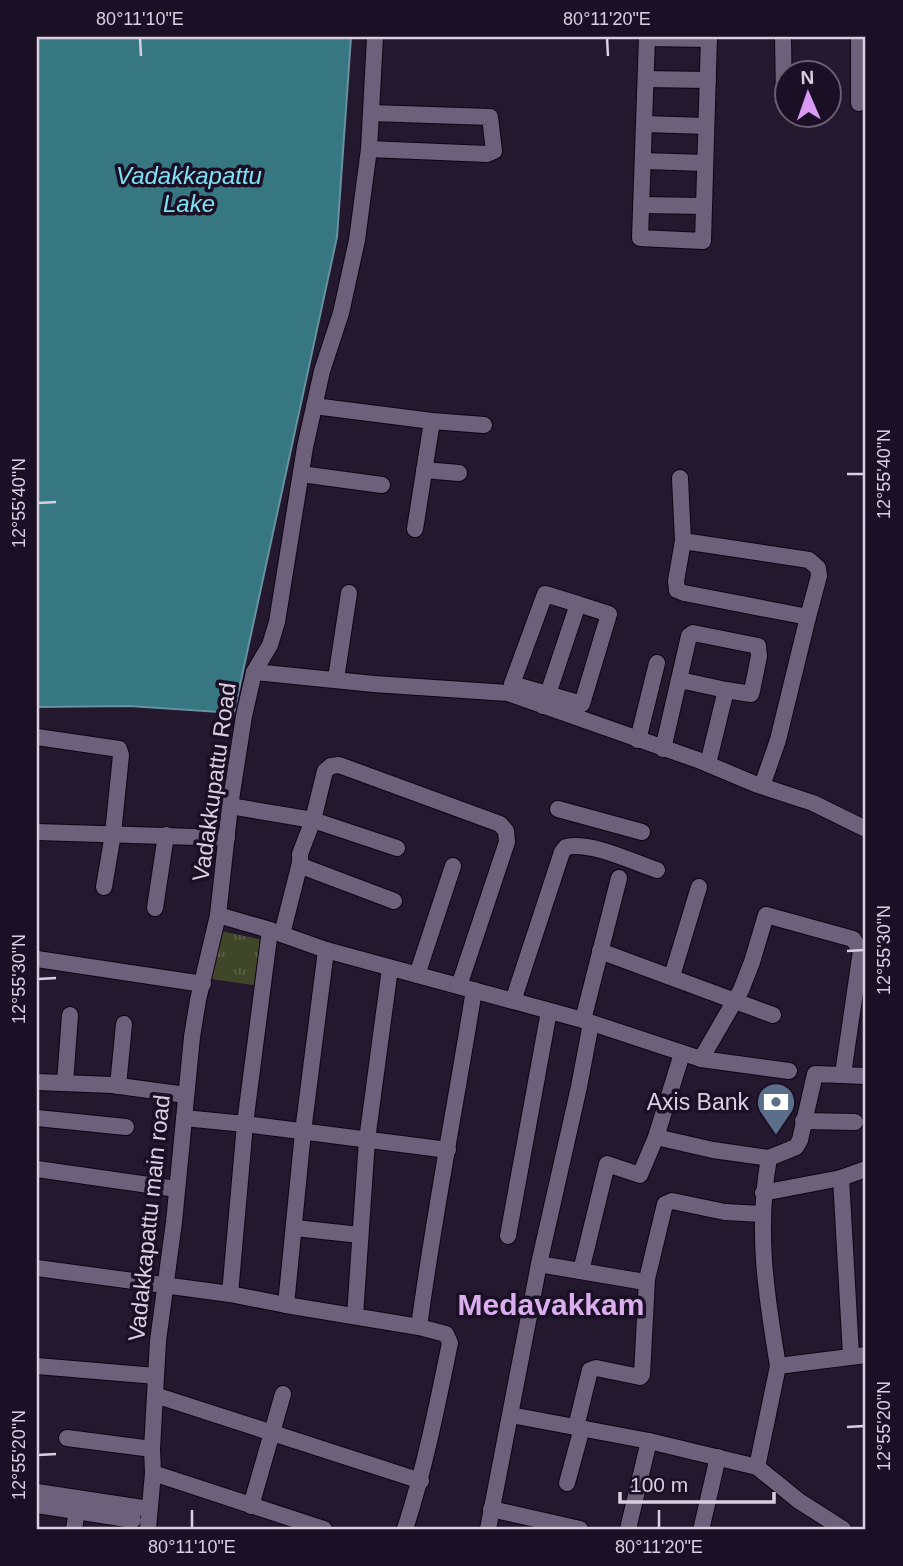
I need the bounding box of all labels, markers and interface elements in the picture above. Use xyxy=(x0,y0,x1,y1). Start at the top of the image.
text: 80°11'10"E xyxy=(96,9,184,29)
text: 80°11'20"E xyxy=(563,9,651,29)
north arrow xyxy=(774,60,844,130)
text: N xyxy=(800,67,815,88)
water label: Vadakkapattu Lake xyxy=(116,162,262,217)
text: 12°55'40"N xyxy=(874,429,894,519)
text: 12°55'40"N xyxy=(9,458,29,548)
street label: Vadakkupattu Road xyxy=(187,681,241,883)
text: 12°55'30"N xyxy=(874,905,894,995)
text: 12°55'30"N xyxy=(9,934,29,1024)
bank icon: Axis Bank xyxy=(755,1081,797,1136)
place label: Axis Bank xyxy=(647,1089,749,1115)
street label: Vadakkapattu main road xyxy=(123,1094,175,1342)
district label: Medavakkam xyxy=(458,1288,644,1321)
text: 12°55'20"N xyxy=(874,1381,894,1471)
text: 12°55'20"N xyxy=(9,1410,29,1500)
scale bar xyxy=(620,1461,774,1505)
text: 100 m xyxy=(630,1473,688,1496)
text: 80°11'10"E xyxy=(148,1537,236,1557)
text: 80°11'20"E xyxy=(615,1537,703,1557)

